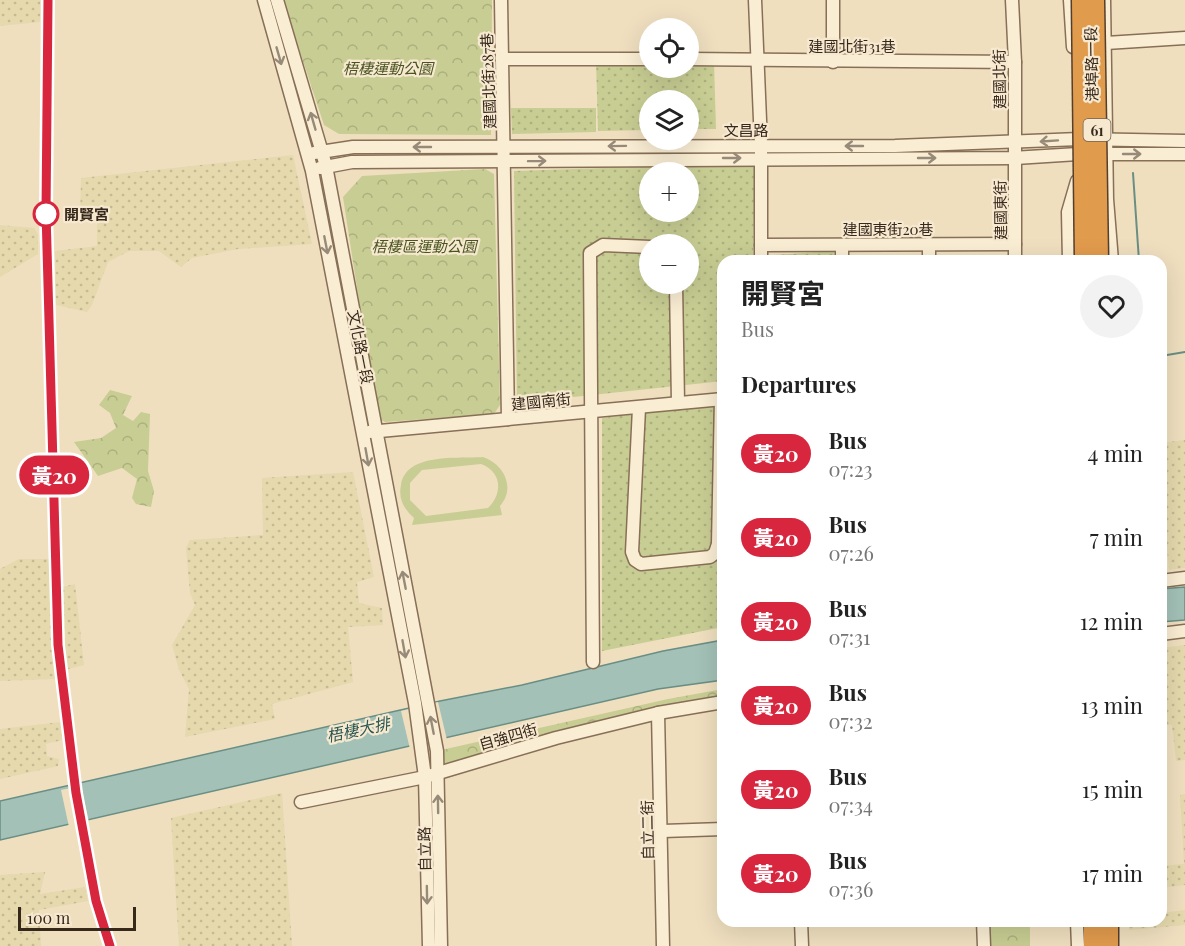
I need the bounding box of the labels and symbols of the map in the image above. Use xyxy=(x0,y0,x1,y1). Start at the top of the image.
street label: 港埠路一段 xyxy=(1080,26,1102,102)
street label: 建國北街287巷 xyxy=(476,33,500,129)
street label: 建國北街31巷 xyxy=(808,36,896,56)
one-way arrow xyxy=(274,46,286,65)
street label: 建國北街 xyxy=(988,49,1010,109)
park label: 梧棲運動公園 xyxy=(343,58,435,78)
one-way arrow xyxy=(307,112,318,131)
road number: 61 xyxy=(1084,119,1110,141)
street label: 文昌路 xyxy=(723,120,769,140)
one-way arrow xyxy=(1040,136,1060,147)
one-way arrow xyxy=(608,140,628,152)
one-way arrow xyxy=(845,140,865,152)
one-way arrow xyxy=(413,141,433,153)
one-way arrow xyxy=(1121,148,1141,159)
one-way arrow xyxy=(722,152,742,164)
one-way arrow xyxy=(917,152,937,164)
one-way arrow xyxy=(527,155,547,167)
street label: 建國東街 xyxy=(989,180,1011,240)
marker: 開賢宮 xyxy=(33,201,59,227)
place label: 開賢宮 xyxy=(64,204,109,224)
street label: 建國東街20巷 xyxy=(842,219,934,239)
one-way arrow xyxy=(321,235,332,255)
park label: 梧棲區運動公園 xyxy=(371,236,478,256)
street label: 文化路一段 xyxy=(344,308,378,386)
street label: 建國南街 xyxy=(510,388,572,414)
one-way arrow xyxy=(362,447,373,467)
line badge: 黃20 xyxy=(20,456,88,494)
one-way arrow xyxy=(398,571,409,591)
one-way arrow xyxy=(399,639,410,658)
water label: 梧棲大排 xyxy=(325,712,393,746)
one-way arrow xyxy=(426,716,437,735)
street label: 自強四街 xyxy=(476,718,540,754)
one-way arrow xyxy=(432,794,444,814)
street label: 自立二街 xyxy=(636,800,658,860)
street label: 自立路 xyxy=(414,826,434,872)
one-way arrow xyxy=(422,885,433,905)
scale bar xyxy=(18,904,136,932)

